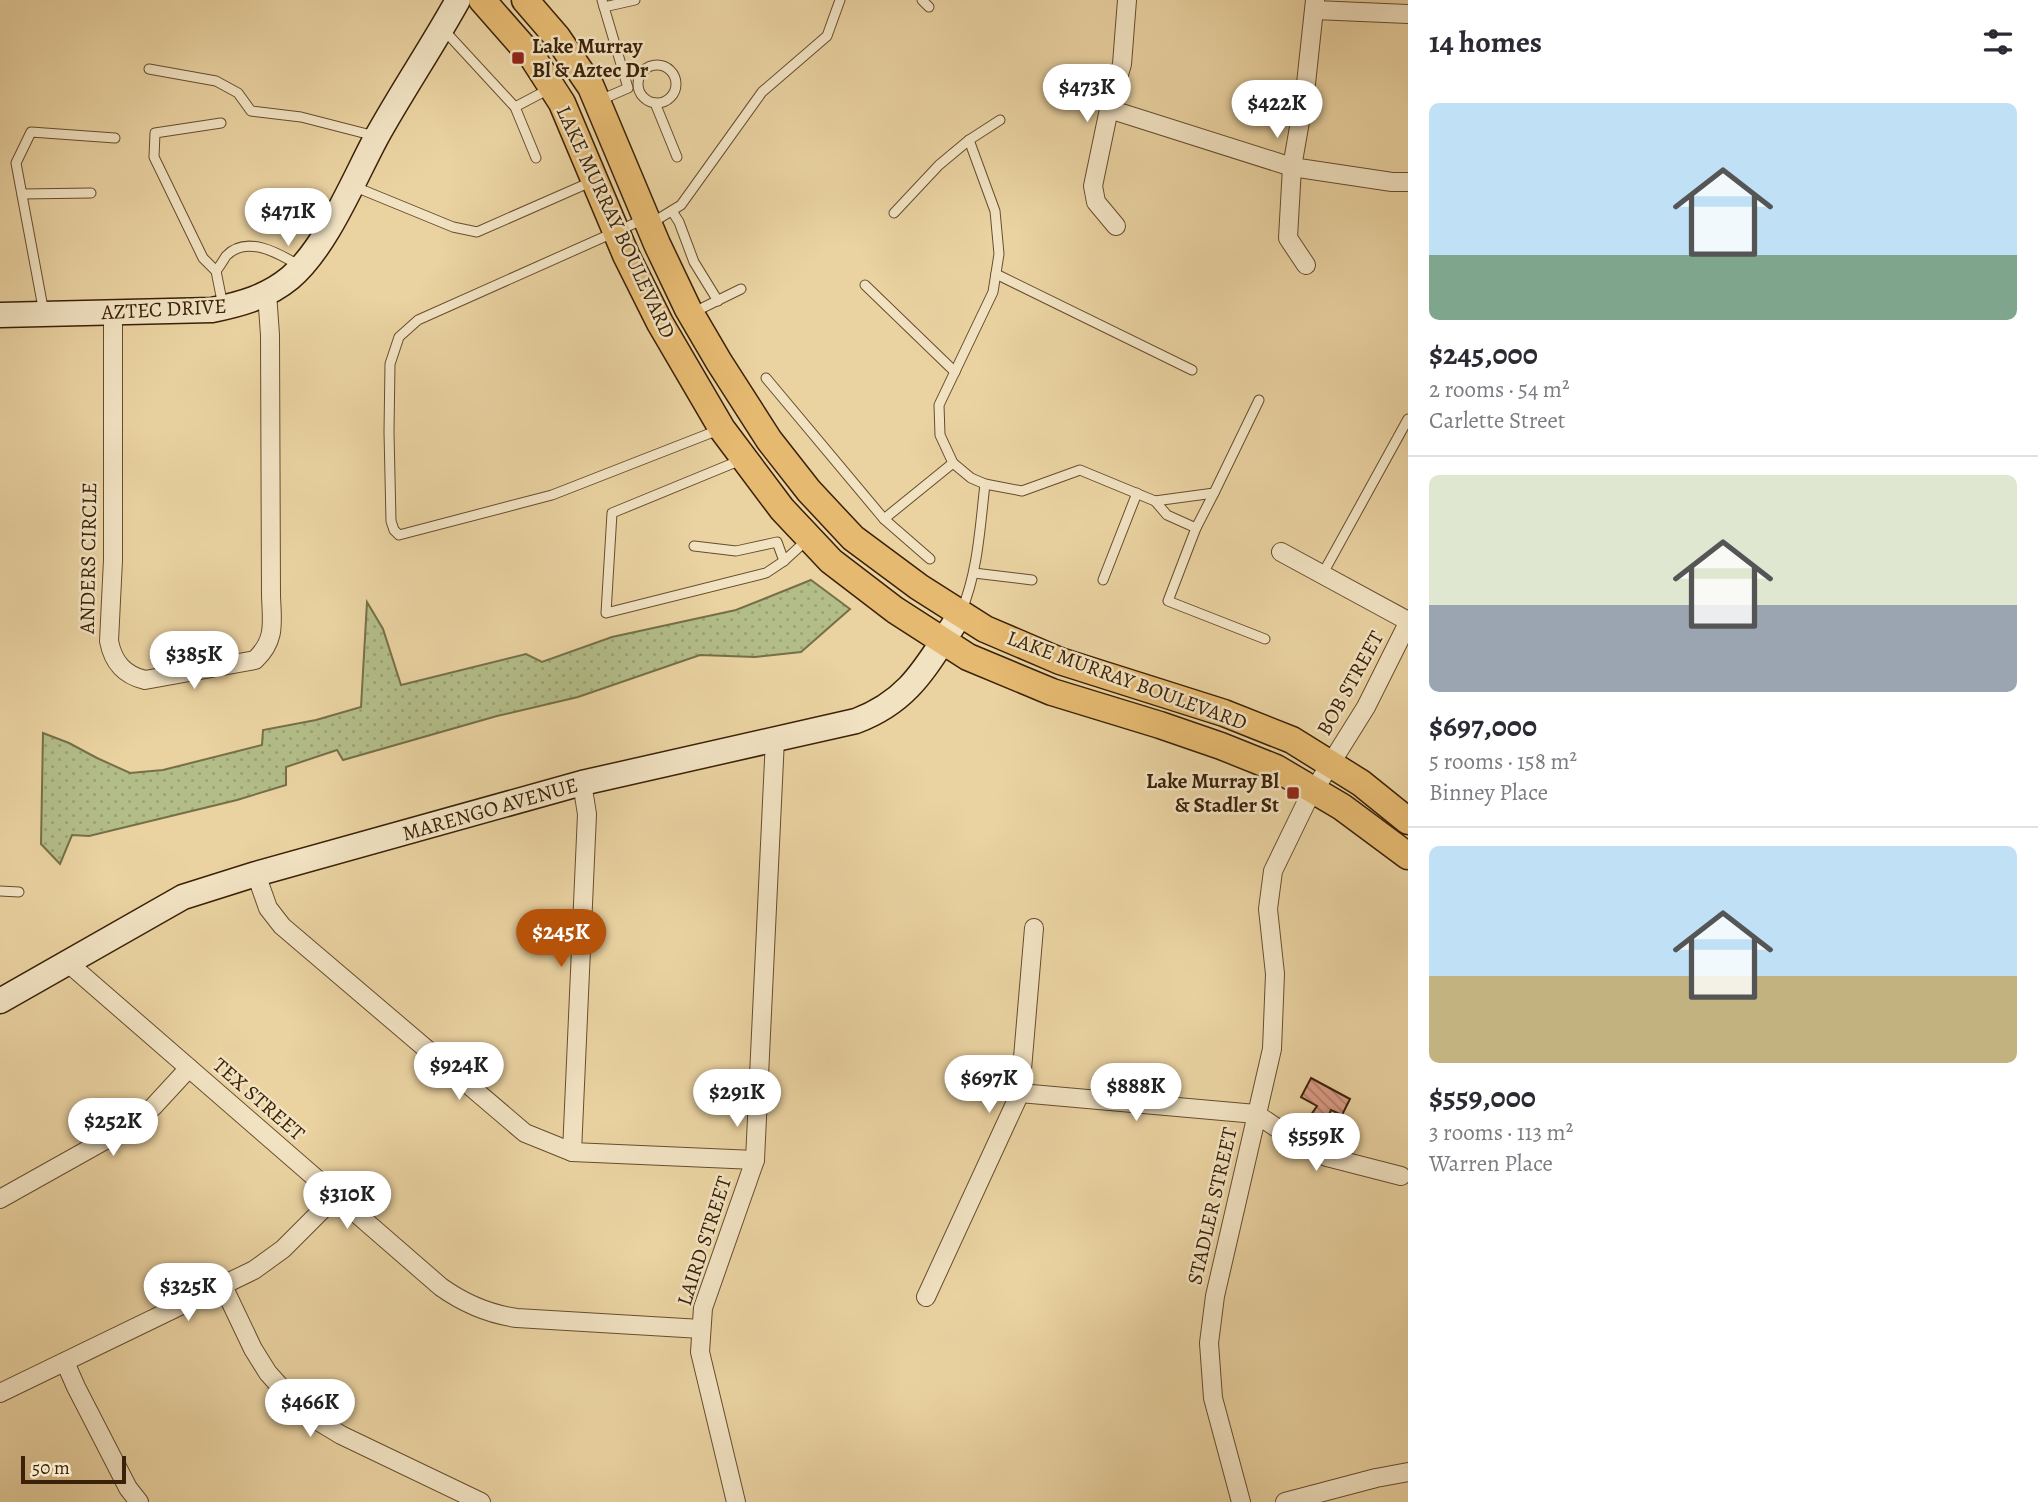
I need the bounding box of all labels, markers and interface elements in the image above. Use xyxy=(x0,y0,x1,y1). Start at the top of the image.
text: 14 homes xyxy=(1429,22,1542,62)
icon: filters xyxy=(1979,23,2017,61)
place label: Lake Murray Bl & Aztec Dr xyxy=(532,32,649,84)
marker: Lake Murray Bl & Aztec Dr xyxy=(510,50,526,66)
pin: $473K xyxy=(1038,64,1136,124)
text: $473K xyxy=(1059,71,1115,102)
pin: $422K xyxy=(1228,80,1326,140)
text: $422K xyxy=(1248,87,1306,118)
street label: LAKE MURRAY BOULEVARD xyxy=(550,101,682,343)
icon: home xyxy=(1660,149,1786,275)
pin: $471K xyxy=(239,188,337,248)
text: $471K xyxy=(261,195,315,226)
street label: AZTEC DRIVE xyxy=(100,292,227,326)
text: $245,000 xyxy=(1429,334,1538,374)
text: 2 rooms · 54 m² xyxy=(1429,374,1570,405)
text: Carlette Street xyxy=(1429,405,1565,436)
street label: ANDERS CIRCLE xyxy=(73,482,103,635)
icon: home xyxy=(1660,521,1786,647)
street label: LAKE MURRAY BOULEVARD xyxy=(1003,623,1251,737)
street label: BOB STREET xyxy=(1310,625,1390,740)
pin: $385K xyxy=(145,632,243,691)
text: $385K xyxy=(166,638,222,669)
text: $697,000 xyxy=(1429,706,1537,746)
text: 5 rooms · 158 m² xyxy=(1429,746,1577,777)
place label: Lake Murray Bl & Stadler St xyxy=(1146,767,1279,819)
street label: MARENGO AVENUE xyxy=(399,771,581,847)
text: Binney Place xyxy=(1429,777,1548,808)
marker: Lake Murray Bl & Stadler St xyxy=(1285,785,1301,801)
icon: home xyxy=(1660,892,1786,1018)
pin: $245K xyxy=(512,909,610,969)
text: $245K xyxy=(532,916,590,947)
pin: $924K xyxy=(410,1042,508,1102)
text: $924K xyxy=(430,1049,488,1080)
street label: TEX STREET xyxy=(207,1051,311,1147)
pin: $697K xyxy=(940,1056,1038,1115)
text: $697K xyxy=(960,1062,1018,1093)
pin: $888K xyxy=(1087,1064,1185,1123)
pin: $291K xyxy=(688,1070,786,1129)
text: $888K xyxy=(1107,1070,1165,1101)
text: $291K xyxy=(709,1076,765,1107)
text: $559,000 xyxy=(1429,1077,1536,1117)
pin: $252K xyxy=(64,1098,162,1158)
text: $252K xyxy=(84,1105,142,1136)
pin: $559K xyxy=(1267,1114,1365,1173)
text: 3 rooms · 113 m² xyxy=(1429,1117,1573,1148)
text: $559K xyxy=(1288,1120,1344,1151)
street label: STADLER STREET xyxy=(1180,1124,1244,1287)
text: Warren Place xyxy=(1429,1148,1553,1179)
pin: $310K xyxy=(298,1172,396,1231)
street label: LAIRD STREET xyxy=(670,1172,738,1309)
text: $310K xyxy=(319,1178,375,1209)
pin: $325K xyxy=(139,1264,237,1323)
text: $325K xyxy=(160,1270,216,1301)
pin: $466K xyxy=(261,1380,359,1439)
text: $466K xyxy=(281,1386,339,1417)
scale bar xyxy=(21,1453,126,1485)
text: 50 m xyxy=(32,1455,70,1481)

